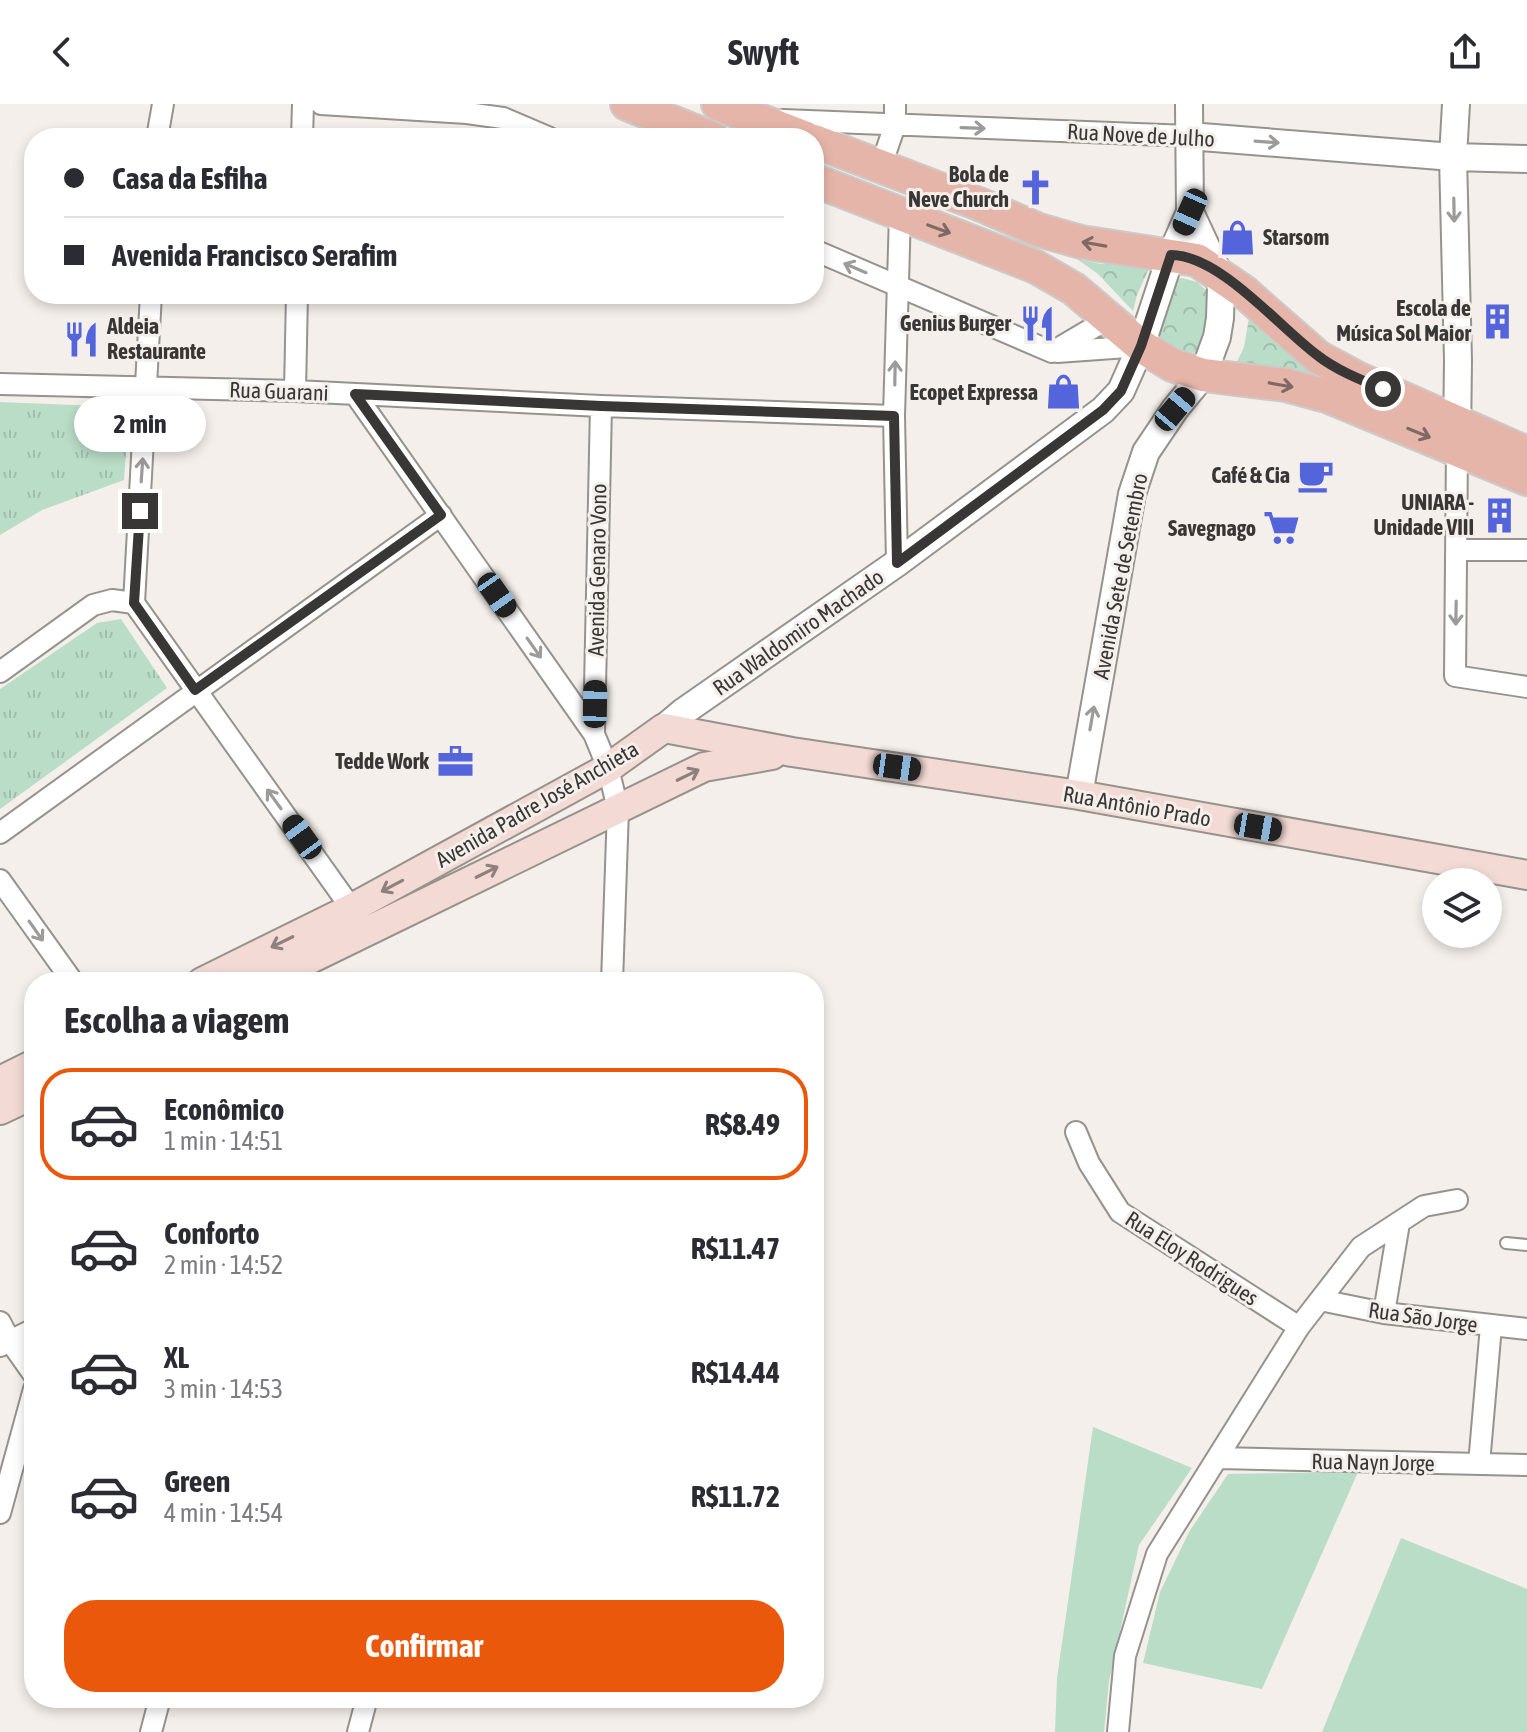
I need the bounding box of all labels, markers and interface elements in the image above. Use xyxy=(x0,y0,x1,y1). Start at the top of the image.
icon: back xyxy=(40,30,84,74)
icon: share xyxy=(1443,30,1487,74)
text: Swyft xyxy=(728,31,799,73)
street label: Rua Nove de Julho xyxy=(1067,118,1215,152)
one-way arrow xyxy=(959,120,986,135)
one-way arrow xyxy=(1253,135,1280,150)
text: Casa da Esfiha xyxy=(112,161,267,195)
place label: Bola de Neve Church xyxy=(908,161,1009,212)
church icon: Bola de Neve Church xyxy=(1016,168,1054,206)
car xyxy=(1169,185,1211,239)
one-way arrow xyxy=(1447,196,1462,223)
shop icon: Starsom xyxy=(1218,218,1256,256)
one-way arrow xyxy=(926,223,951,237)
place label: Starsom xyxy=(1263,224,1329,250)
one-way arrow xyxy=(1082,235,1107,250)
text: Avenida Francisco Serafim xyxy=(112,238,397,272)
one-way arrow xyxy=(843,259,868,274)
place label: Escola de Música Sol Maior xyxy=(1336,295,1471,346)
building icon: Escola de Música Sol Maior xyxy=(1478,302,1516,340)
restaurant icon: Genius Burger xyxy=(1018,304,1056,342)
place label: Genius Burger xyxy=(900,310,1012,336)
place label: Aldeia Restaurante xyxy=(106,313,206,364)
restaurant icon: Aldeia Restaurante xyxy=(62,320,100,358)
one-way arrow xyxy=(887,360,903,387)
route start xyxy=(1365,371,1401,407)
shop icon: Ecopet Expressa xyxy=(1045,373,1083,411)
street label: Rua Guarani xyxy=(229,376,329,406)
one-way arrow xyxy=(1268,378,1293,393)
place label: Ecopet Expressa xyxy=(909,379,1038,405)
car xyxy=(1150,383,1200,435)
callout: 2 min xyxy=(74,395,206,451)
text: 2 min xyxy=(113,409,167,439)
one-way arrow xyxy=(1406,426,1431,441)
cafe icon: Café & Cia xyxy=(1297,456,1335,494)
one-way arrow xyxy=(135,457,150,484)
place label: Café & Cia xyxy=(1211,462,1290,488)
street label: Avenida Sete de Setembro xyxy=(1087,471,1153,681)
street label: Avenida Genaro Vono xyxy=(582,483,612,657)
place label: UNIARA - Unidade VIII xyxy=(1374,489,1474,540)
route end xyxy=(122,493,158,529)
building icon: UNIARA - Unidade VIII xyxy=(1481,496,1519,534)
supermarket icon: Savegnago xyxy=(1263,509,1301,547)
place label: Savegnago xyxy=(1168,515,1256,541)
street label: Rua Waldomiro Machado xyxy=(708,563,888,701)
car xyxy=(473,568,521,622)
one-way arrow xyxy=(1448,599,1464,626)
one-way arrow xyxy=(526,636,542,658)
car xyxy=(583,680,607,728)
one-way arrow xyxy=(1086,706,1101,732)
street label: Avenida Padre José Anchieta xyxy=(431,735,643,873)
office icon: Tedde Work xyxy=(436,742,474,780)
place label: Tedde Work xyxy=(335,748,429,774)
car xyxy=(872,752,922,782)
one-way arrow xyxy=(676,767,700,782)
street label: Rua Antônio Prado xyxy=(1061,780,1213,832)
one-way arrow xyxy=(266,788,282,810)
car xyxy=(278,811,326,863)
car xyxy=(1232,811,1284,843)
one-way arrow xyxy=(475,864,499,879)
map controls xyxy=(1422,868,1502,948)
button: layers xyxy=(1422,868,1502,948)
one-way arrow xyxy=(380,879,404,895)
one-way arrow xyxy=(28,919,44,941)
one-way arrow xyxy=(271,935,295,950)
text: Escolha a viagem xyxy=(64,999,290,1041)
icon: car xyxy=(68,1088,140,1160)
text: Econômico xyxy=(164,1092,284,1126)
text: R$8.49 xyxy=(705,1107,780,1141)
text: 1 min · 14:51 xyxy=(164,1126,283,1156)
street label: Rua Eloy Rodrigues xyxy=(1121,1205,1264,1311)
icon: car xyxy=(68,1212,140,1284)
text: Conforto xyxy=(164,1216,260,1250)
text: R$11.47 xyxy=(691,1231,780,1265)
text: 2 min · 14:52 xyxy=(164,1250,283,1280)
street label: Rua São Jorge xyxy=(1367,1296,1479,1338)
icon: car xyxy=(68,1336,140,1408)
text: XL xyxy=(164,1340,189,1374)
text: R$14.44 xyxy=(691,1355,780,1389)
text: 3 min · 14:53 xyxy=(164,1374,283,1404)
street label: Rua Nayn Jorge xyxy=(1311,1448,1435,1476)
icon: car xyxy=(68,1460,140,1532)
text: Green xyxy=(164,1464,230,1498)
text: R$11.72 xyxy=(691,1479,780,1513)
text: 4 min · 14:54 xyxy=(164,1498,283,1528)
button: Confirmar xyxy=(64,1600,784,1692)

